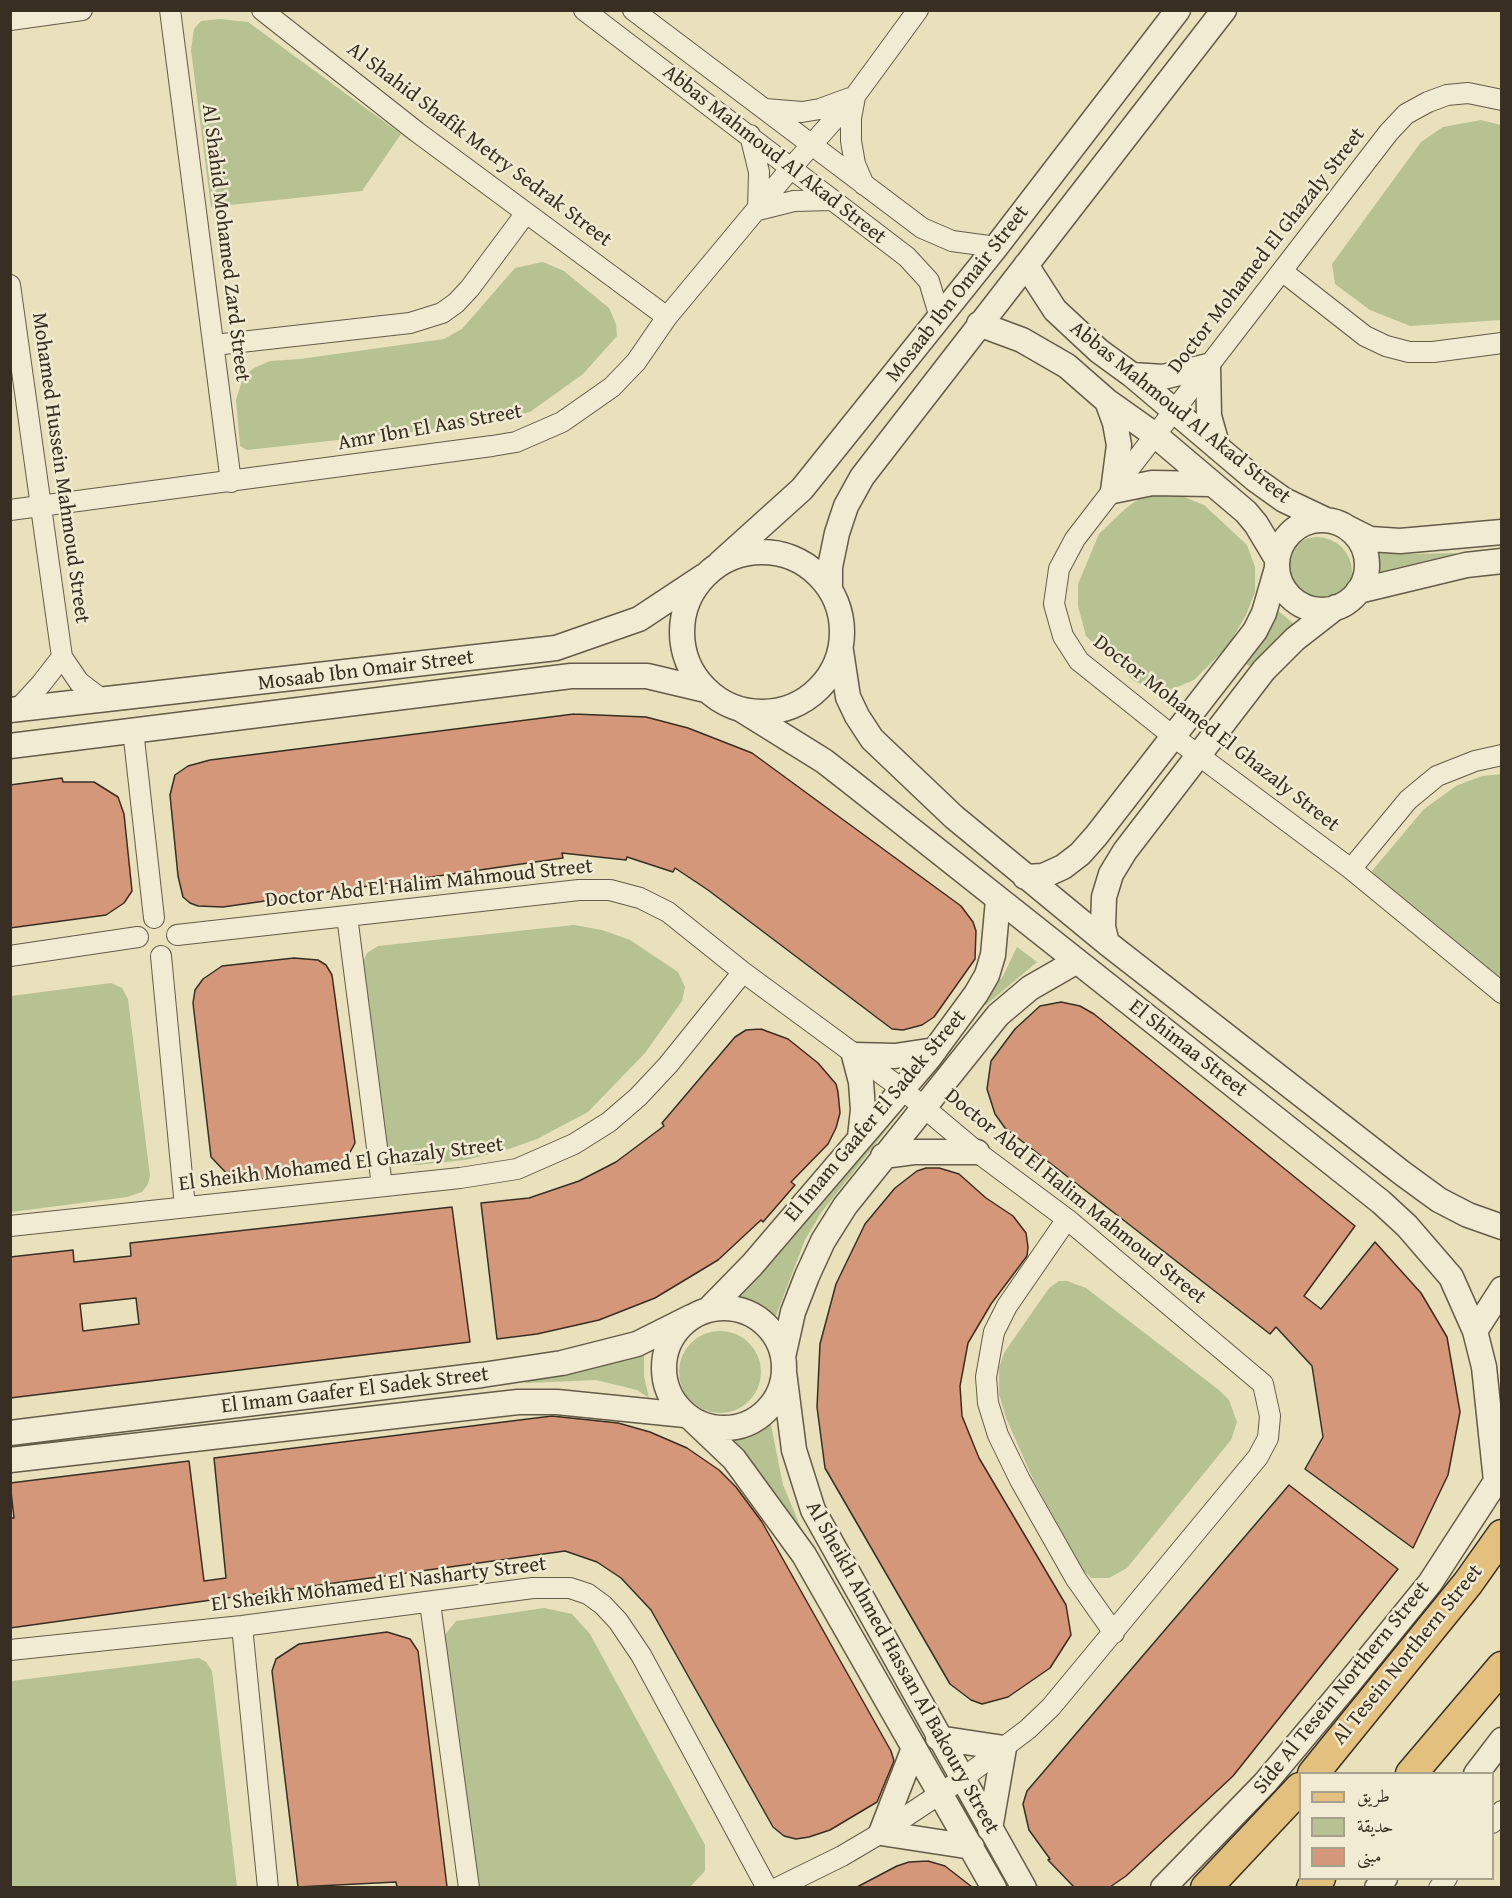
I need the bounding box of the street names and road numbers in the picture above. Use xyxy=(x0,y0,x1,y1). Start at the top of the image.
street label: Al Shahid Shafik Metry Sedrak Street xyxy=(342,37,616,253)
street label: Abbas Mahmoud Al Akad Street xyxy=(657,60,891,250)
street label: Al Shahid Mohamed Zard Street xyxy=(195,103,255,383)
street label: Doctor Mohamed El Ghazaly Street xyxy=(1163,123,1371,379)
street label: Mosaab Ibn Omair Street xyxy=(881,201,1035,387)
street label: Mohamed Hussein Mahmoud Street xyxy=(26,311,94,625)
street label: Abbas Mahmoud Al Akad Street xyxy=(1064,316,1296,510)
street label: Amr Ibn El Aas Street xyxy=(336,399,524,457)
street label: Doctor Mohamed El Ghazaly Street xyxy=(1088,630,1344,838)
street label: Mosaab Ibn Omair Street xyxy=(257,645,475,697)
street label: Doctor Abd El Halim Mahmoud Street xyxy=(264,854,594,914)
street label: El Shimaa Street xyxy=(1124,995,1252,1103)
street label: El Imam Gaafer El Sadek Street xyxy=(780,1005,972,1227)
street label: Doctor Abd El Halim Mahmoud Street xyxy=(939,1084,1211,1310)
street label: El Sheikh Mohamed El Ghazaly Street xyxy=(177,1133,505,1197)
street label: El Imam Gaafer El Sadek Street xyxy=(220,1362,490,1420)
street label: Al Sheikh Ahmed Hassan Al Bakoury Street xyxy=(800,1497,1004,1839)
street label: El Sheikh Mohamed El Nasharty Street xyxy=(210,1552,548,1618)
street label: Al Tesein Northern Street xyxy=(1327,1560,1489,1750)
street label: Side Al Tesein Northern Street xyxy=(1248,1576,1436,1800)

